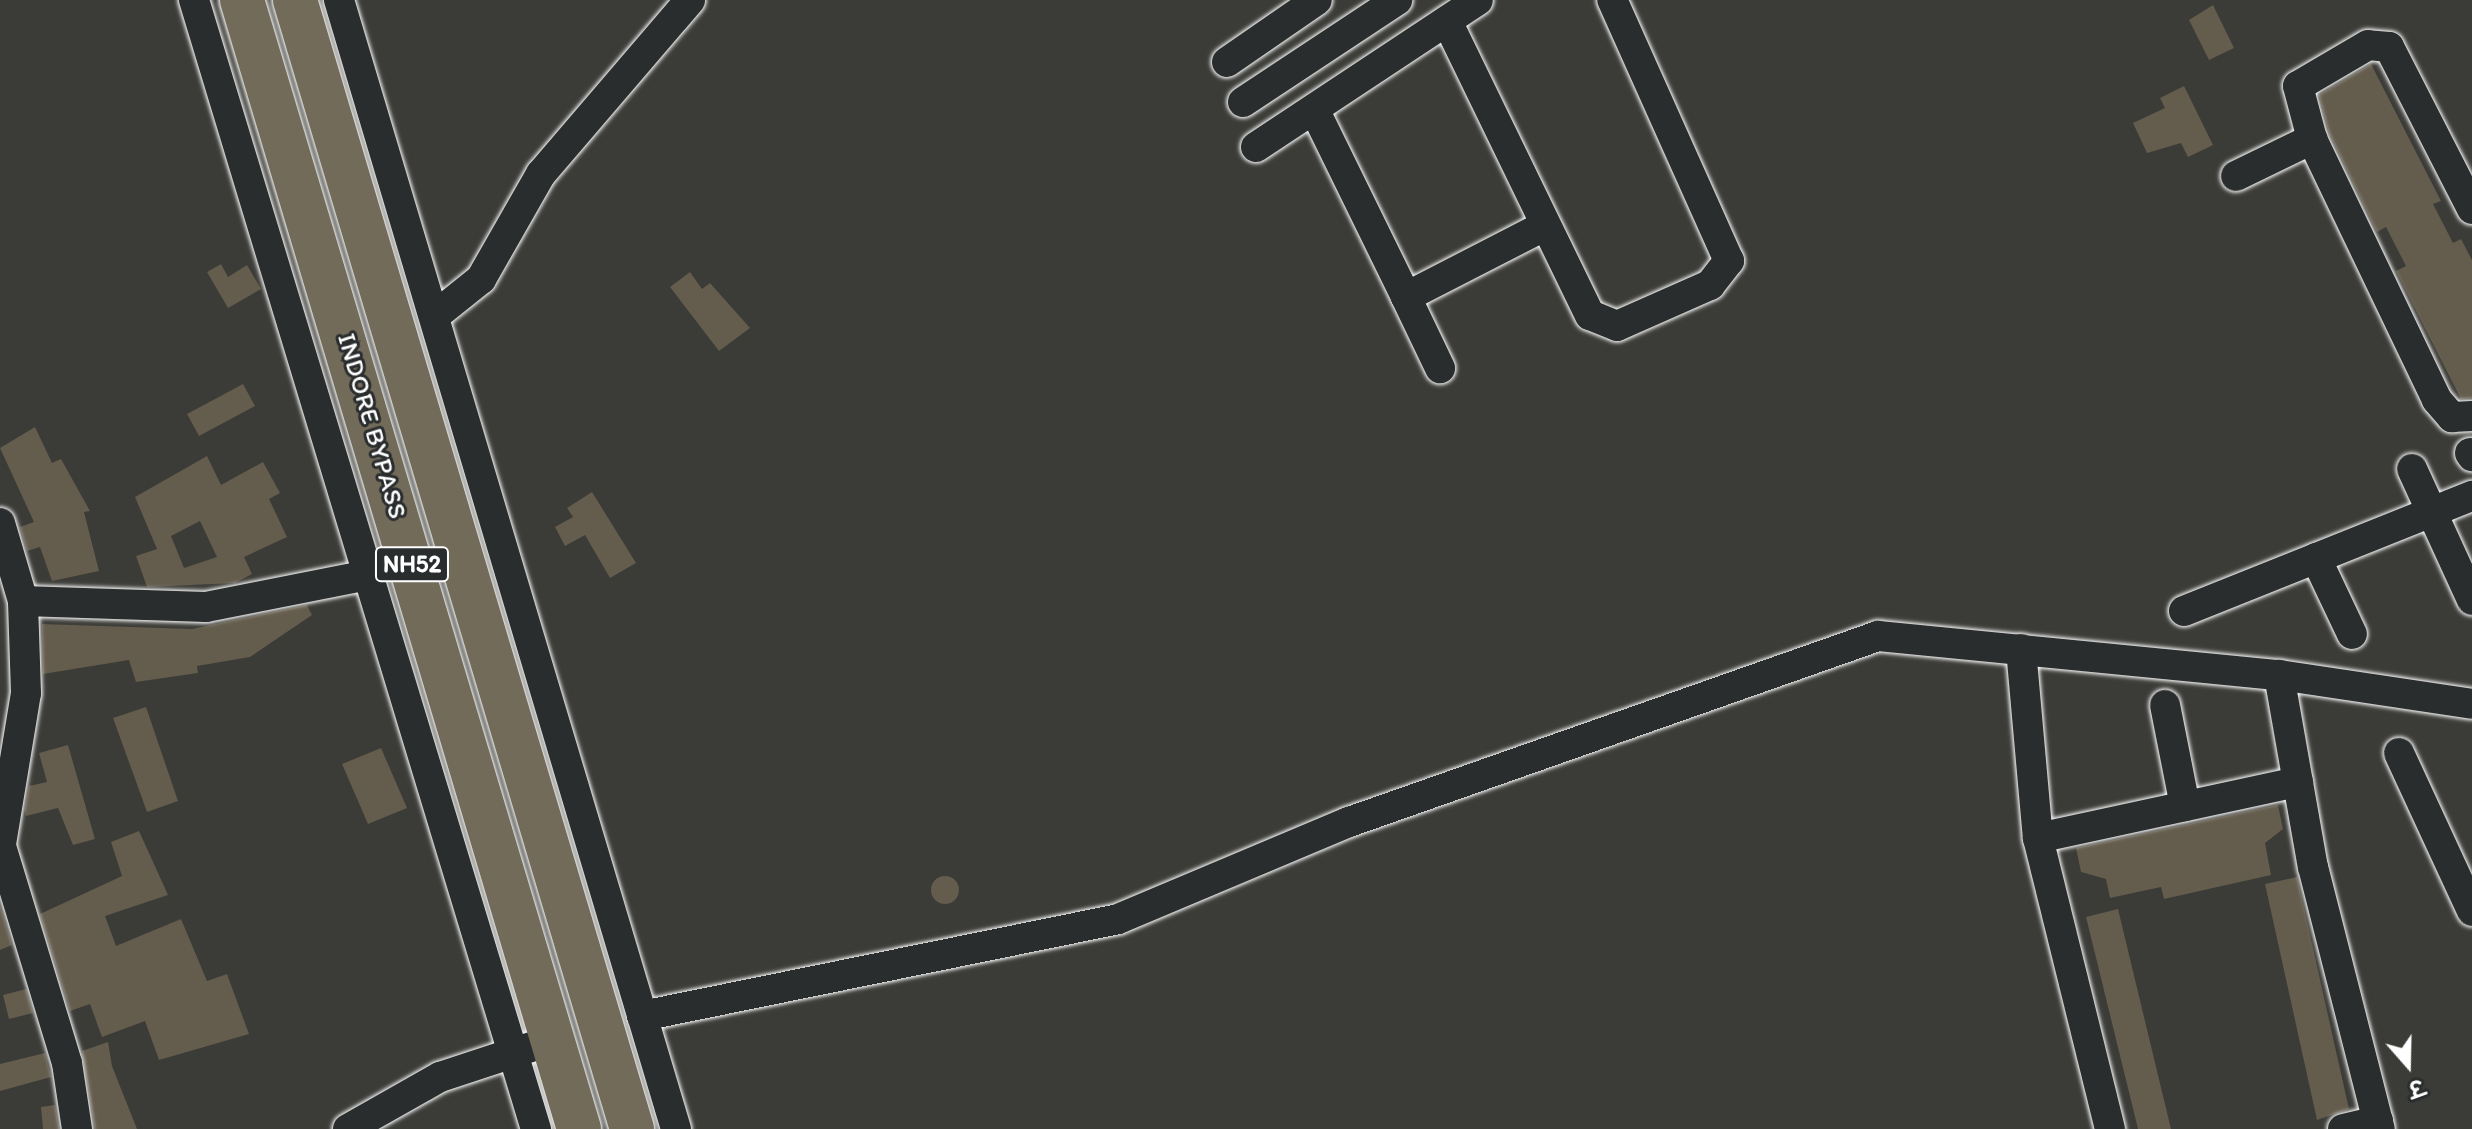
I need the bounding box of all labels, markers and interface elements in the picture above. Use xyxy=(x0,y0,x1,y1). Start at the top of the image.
street label: INDORE BYPASS xyxy=(331,330,413,522)
road number: NH52 xyxy=(374,544,450,584)
north arrow xyxy=(2368,1025,2448,1105)
text: उ xyxy=(2405,1073,2428,1103)

